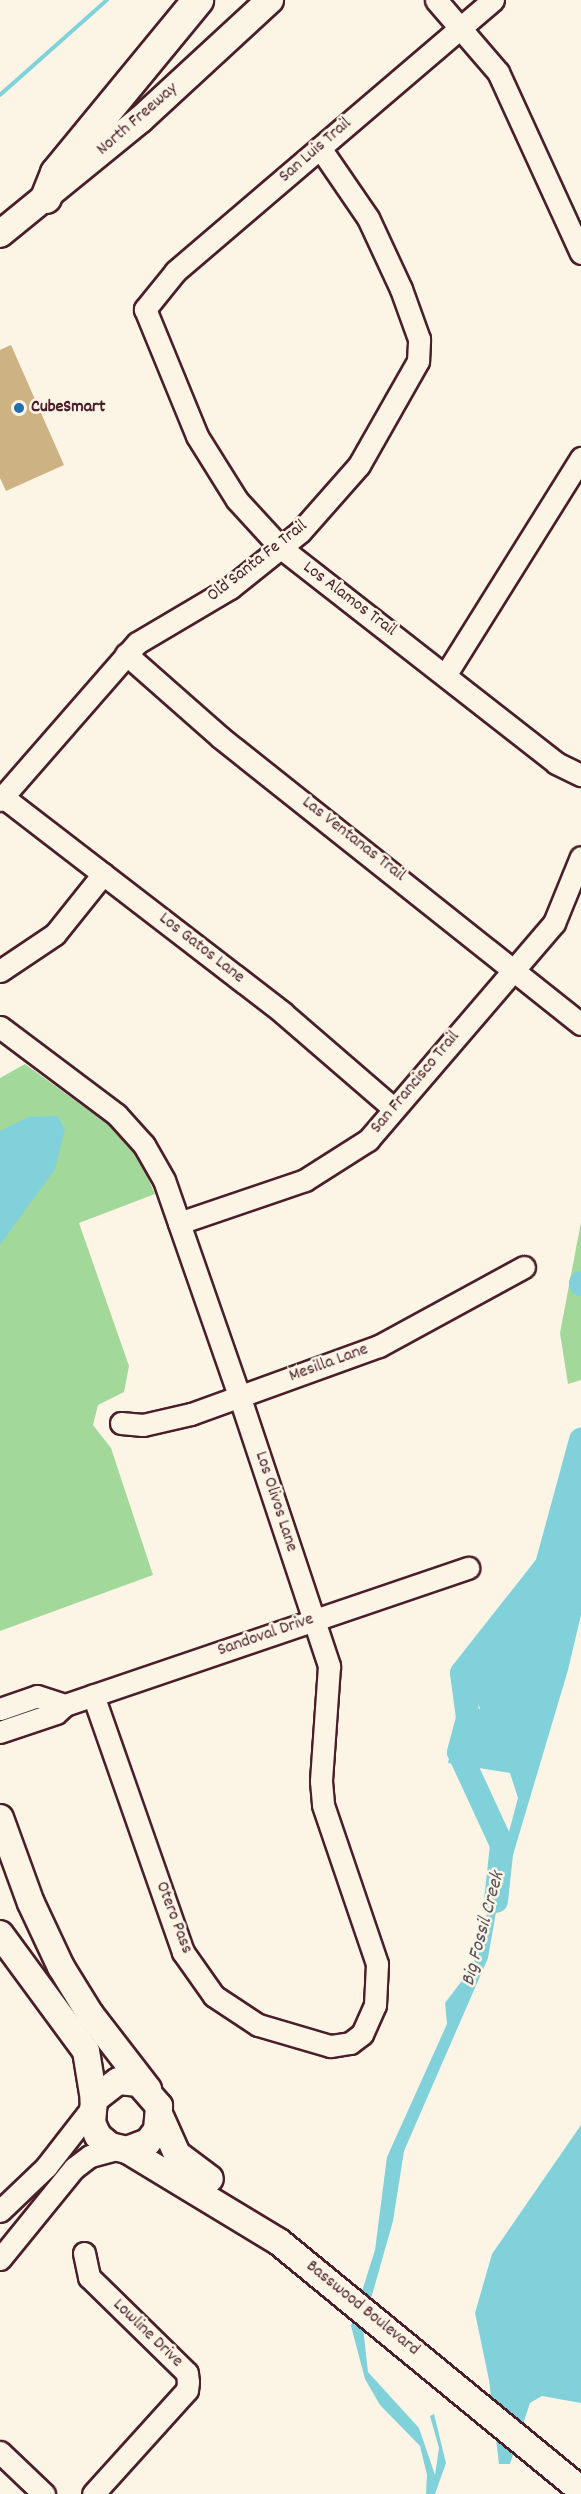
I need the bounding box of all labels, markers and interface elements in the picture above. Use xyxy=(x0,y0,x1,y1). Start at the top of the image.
street label: North Freeway xyxy=(93,79,183,161)
street label: San Luis Trail xyxy=(275,114,357,188)
place label: CubeSmart xyxy=(31,397,105,419)
marker: CubeSmart xyxy=(12,401,26,415)
street label: Old Santa Fe Trail xyxy=(204,516,312,608)
street label: Los Alamos Trail xyxy=(298,558,400,642)
street label: Las Ventanas Trail xyxy=(297,793,409,887)
street label: Los Gatos Lane xyxy=(154,909,248,989)
street label: San Francisco Trail xyxy=(367,1027,465,1139)
street label: Mesilla Lane xyxy=(287,1340,371,1388)
street label: Los Olivos Lane xyxy=(249,1449,301,1555)
street label: Sandoval Drive xyxy=(215,1609,317,1663)
water label: Big Fossil Creek xyxy=(457,1869,511,1989)
street label: Otero Pass xyxy=(149,1879,197,1957)
street label: Basswood Boulevard xyxy=(301,2257,423,2361)
street label: Lowline Drive xyxy=(107,2295,187,2373)

